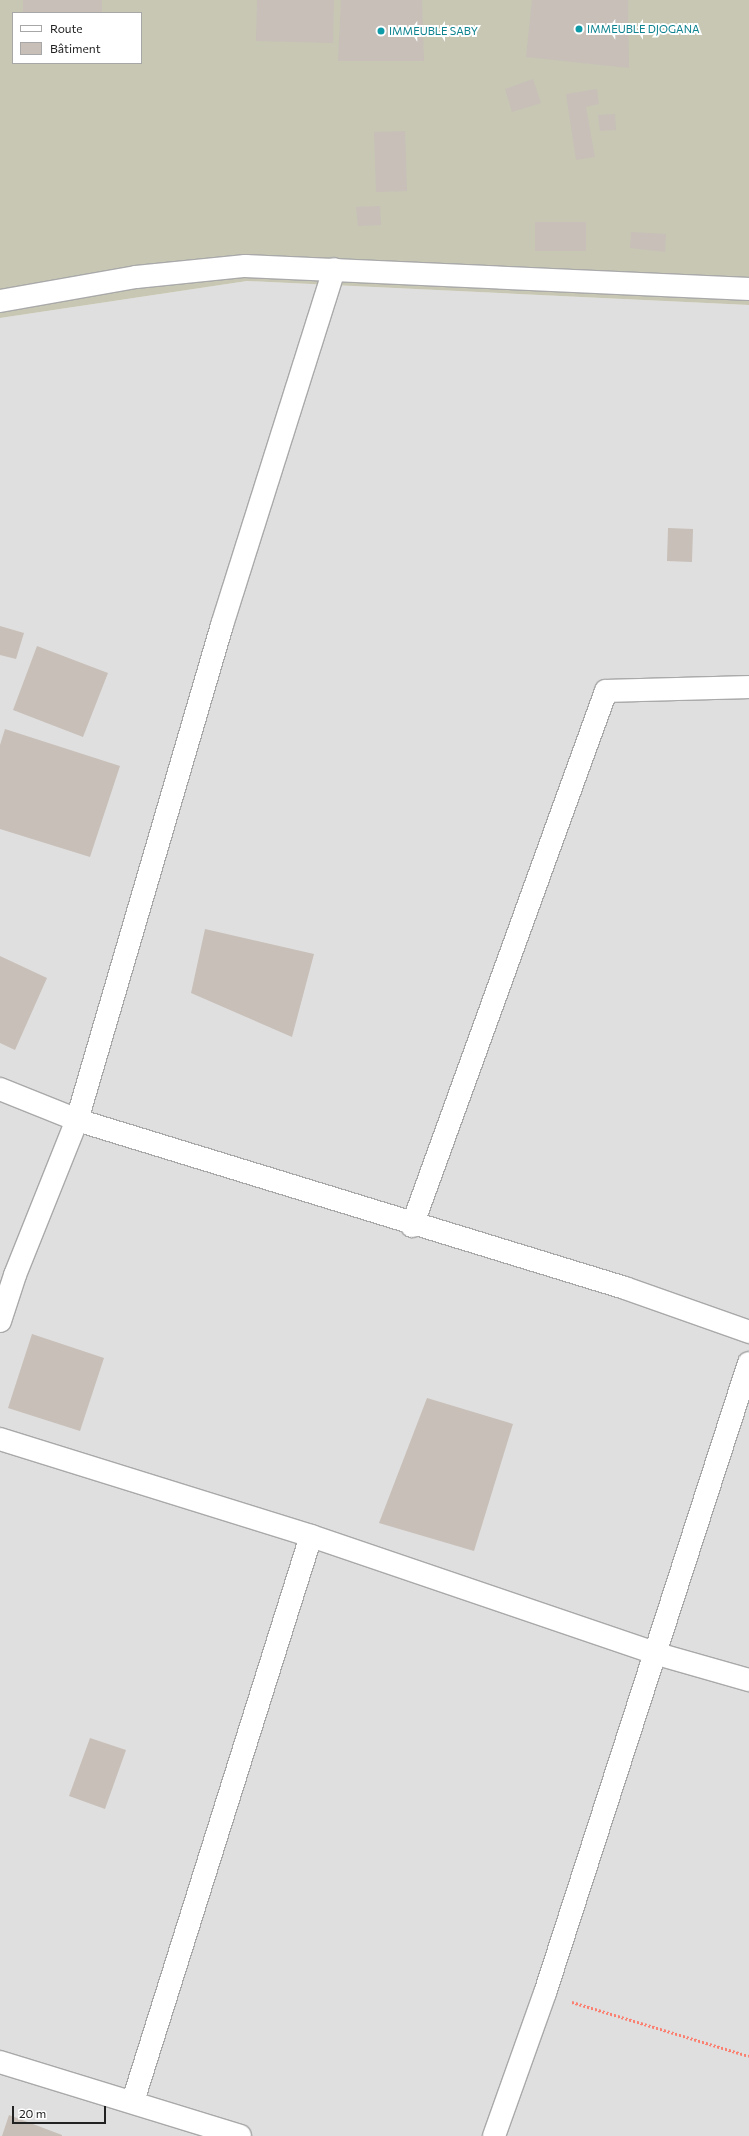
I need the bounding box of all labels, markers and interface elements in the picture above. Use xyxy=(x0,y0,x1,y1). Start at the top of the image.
legend xyxy=(12,12,142,64)
text: Route xyxy=(50,21,83,35)
place label: IMMEUBLE DJOGANA xyxy=(587,22,700,36)
place label: IMMEUBLE SABY xyxy=(389,24,478,38)
marker: IMMEUBLE DJOGANA xyxy=(574,24,584,34)
marker: IMMEUBLE SABY xyxy=(376,26,386,36)
text: Bâtiment xyxy=(50,41,101,55)
scale bar xyxy=(14,2098,108,2124)
text: 20 m xyxy=(19,2106,46,2120)

